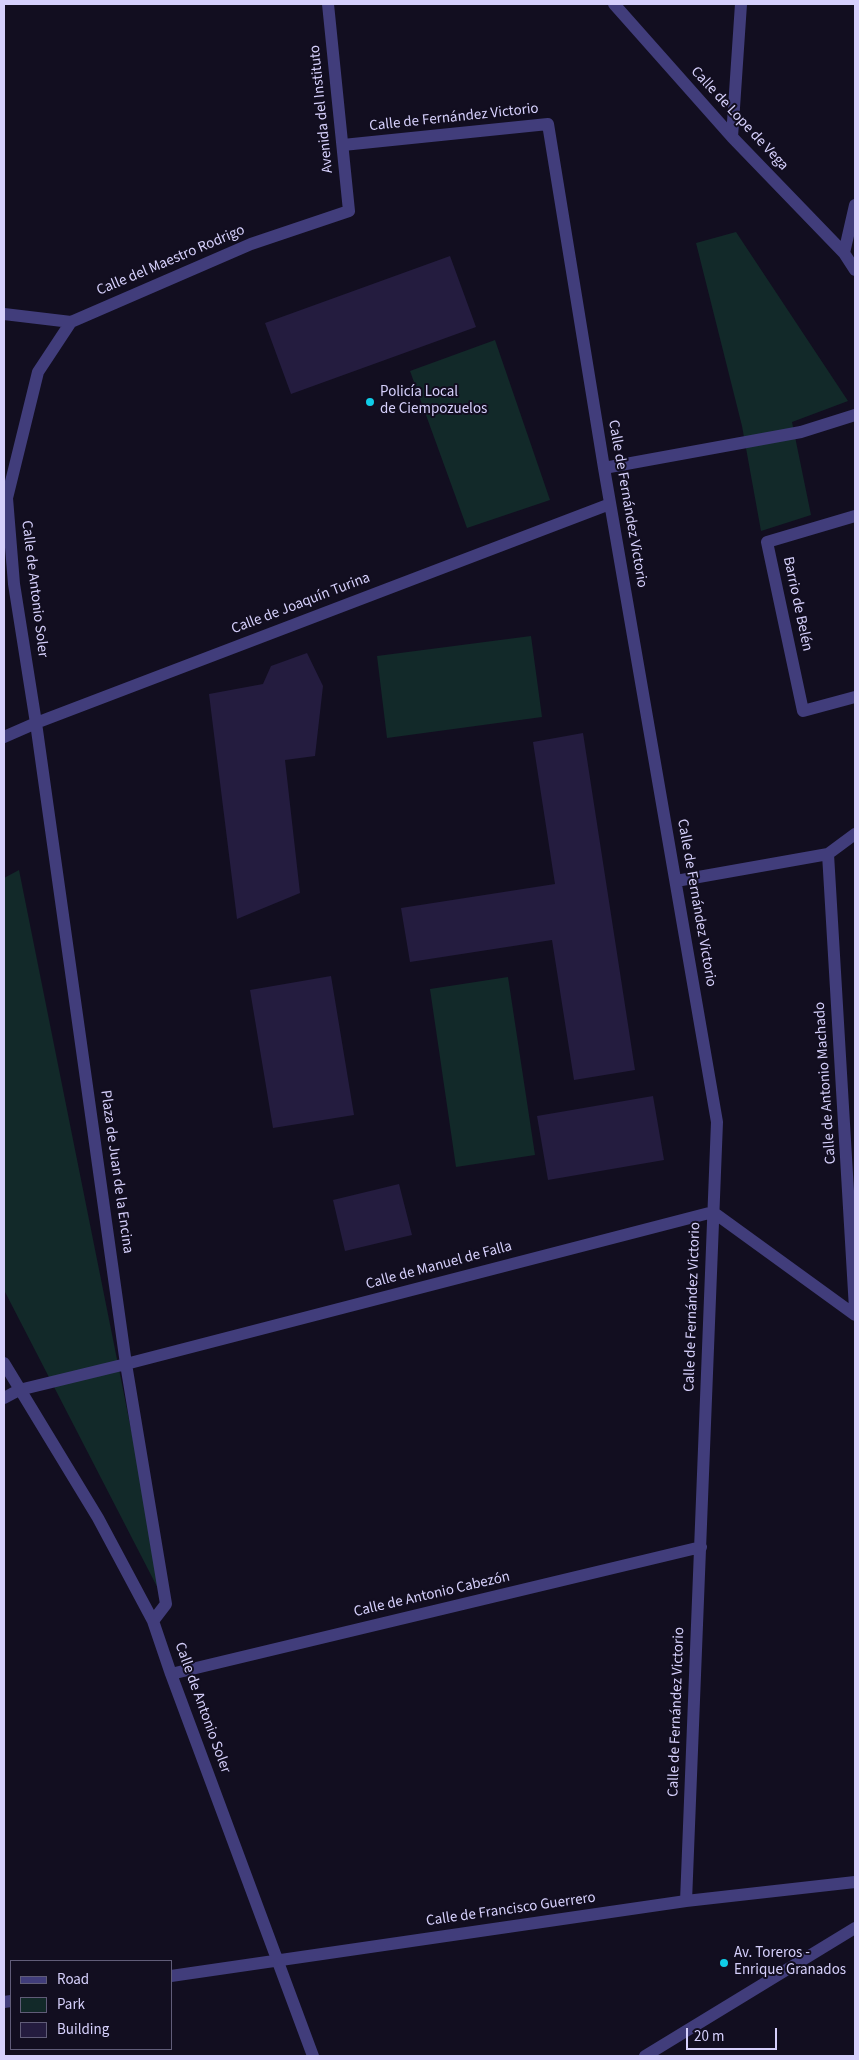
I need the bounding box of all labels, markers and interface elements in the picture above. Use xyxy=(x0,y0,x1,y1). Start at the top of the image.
street label: Avenida del Instituto xyxy=(306,44,338,174)
street label: Calle de Lope de Vega xyxy=(686,63,792,175)
street label: Calle de Fernández Victorio xyxy=(368,100,540,136)
street label: Calle del Maestro Rodrigo xyxy=(94,222,248,300)
place label: Policía Local de Ciempozuelos xyxy=(380,384,487,419)
marker: Policía Local de Ciempozuelos xyxy=(364,396,376,408)
street label: Calle de Fernández Victorio xyxy=(603,419,651,589)
street label: Calle de Antonio Soler xyxy=(17,519,51,659)
street label: Barrio de Belén xyxy=(778,555,816,653)
street label: Calle de Joaquín Turina xyxy=(229,569,373,639)
street label: Calle de Fernández Victorio xyxy=(672,818,720,988)
street label: Calle de Antonio Machado xyxy=(811,1001,841,1165)
street label: Plaza de Juan de la Encina xyxy=(96,1089,136,1255)
street label: Calle de Fernández Victorio xyxy=(681,1222,705,1392)
street label: Calle de Manuel de Falla xyxy=(364,1238,514,1294)
street label: Calle de Antonio Cabezón xyxy=(352,1568,512,1622)
street label: Calle de Fernández Victorio xyxy=(665,1627,689,1797)
street label: Calle de Antonio Soler xyxy=(170,1640,234,1776)
street label: Calle de Francisco Guerrero xyxy=(425,1889,597,1931)
place label: Av. Toreros - Enrique Granados xyxy=(734,1945,846,1980)
marker: Av. Toreros - Enrique Granados xyxy=(718,1957,730,1969)
legend xyxy=(10,1960,172,2050)
text: Road xyxy=(57,1969,89,1990)
text: Park xyxy=(57,1994,85,2015)
scale bar xyxy=(689,2018,780,2050)
text: Building xyxy=(57,2019,109,2040)
text: 20 m xyxy=(694,2026,724,2047)

